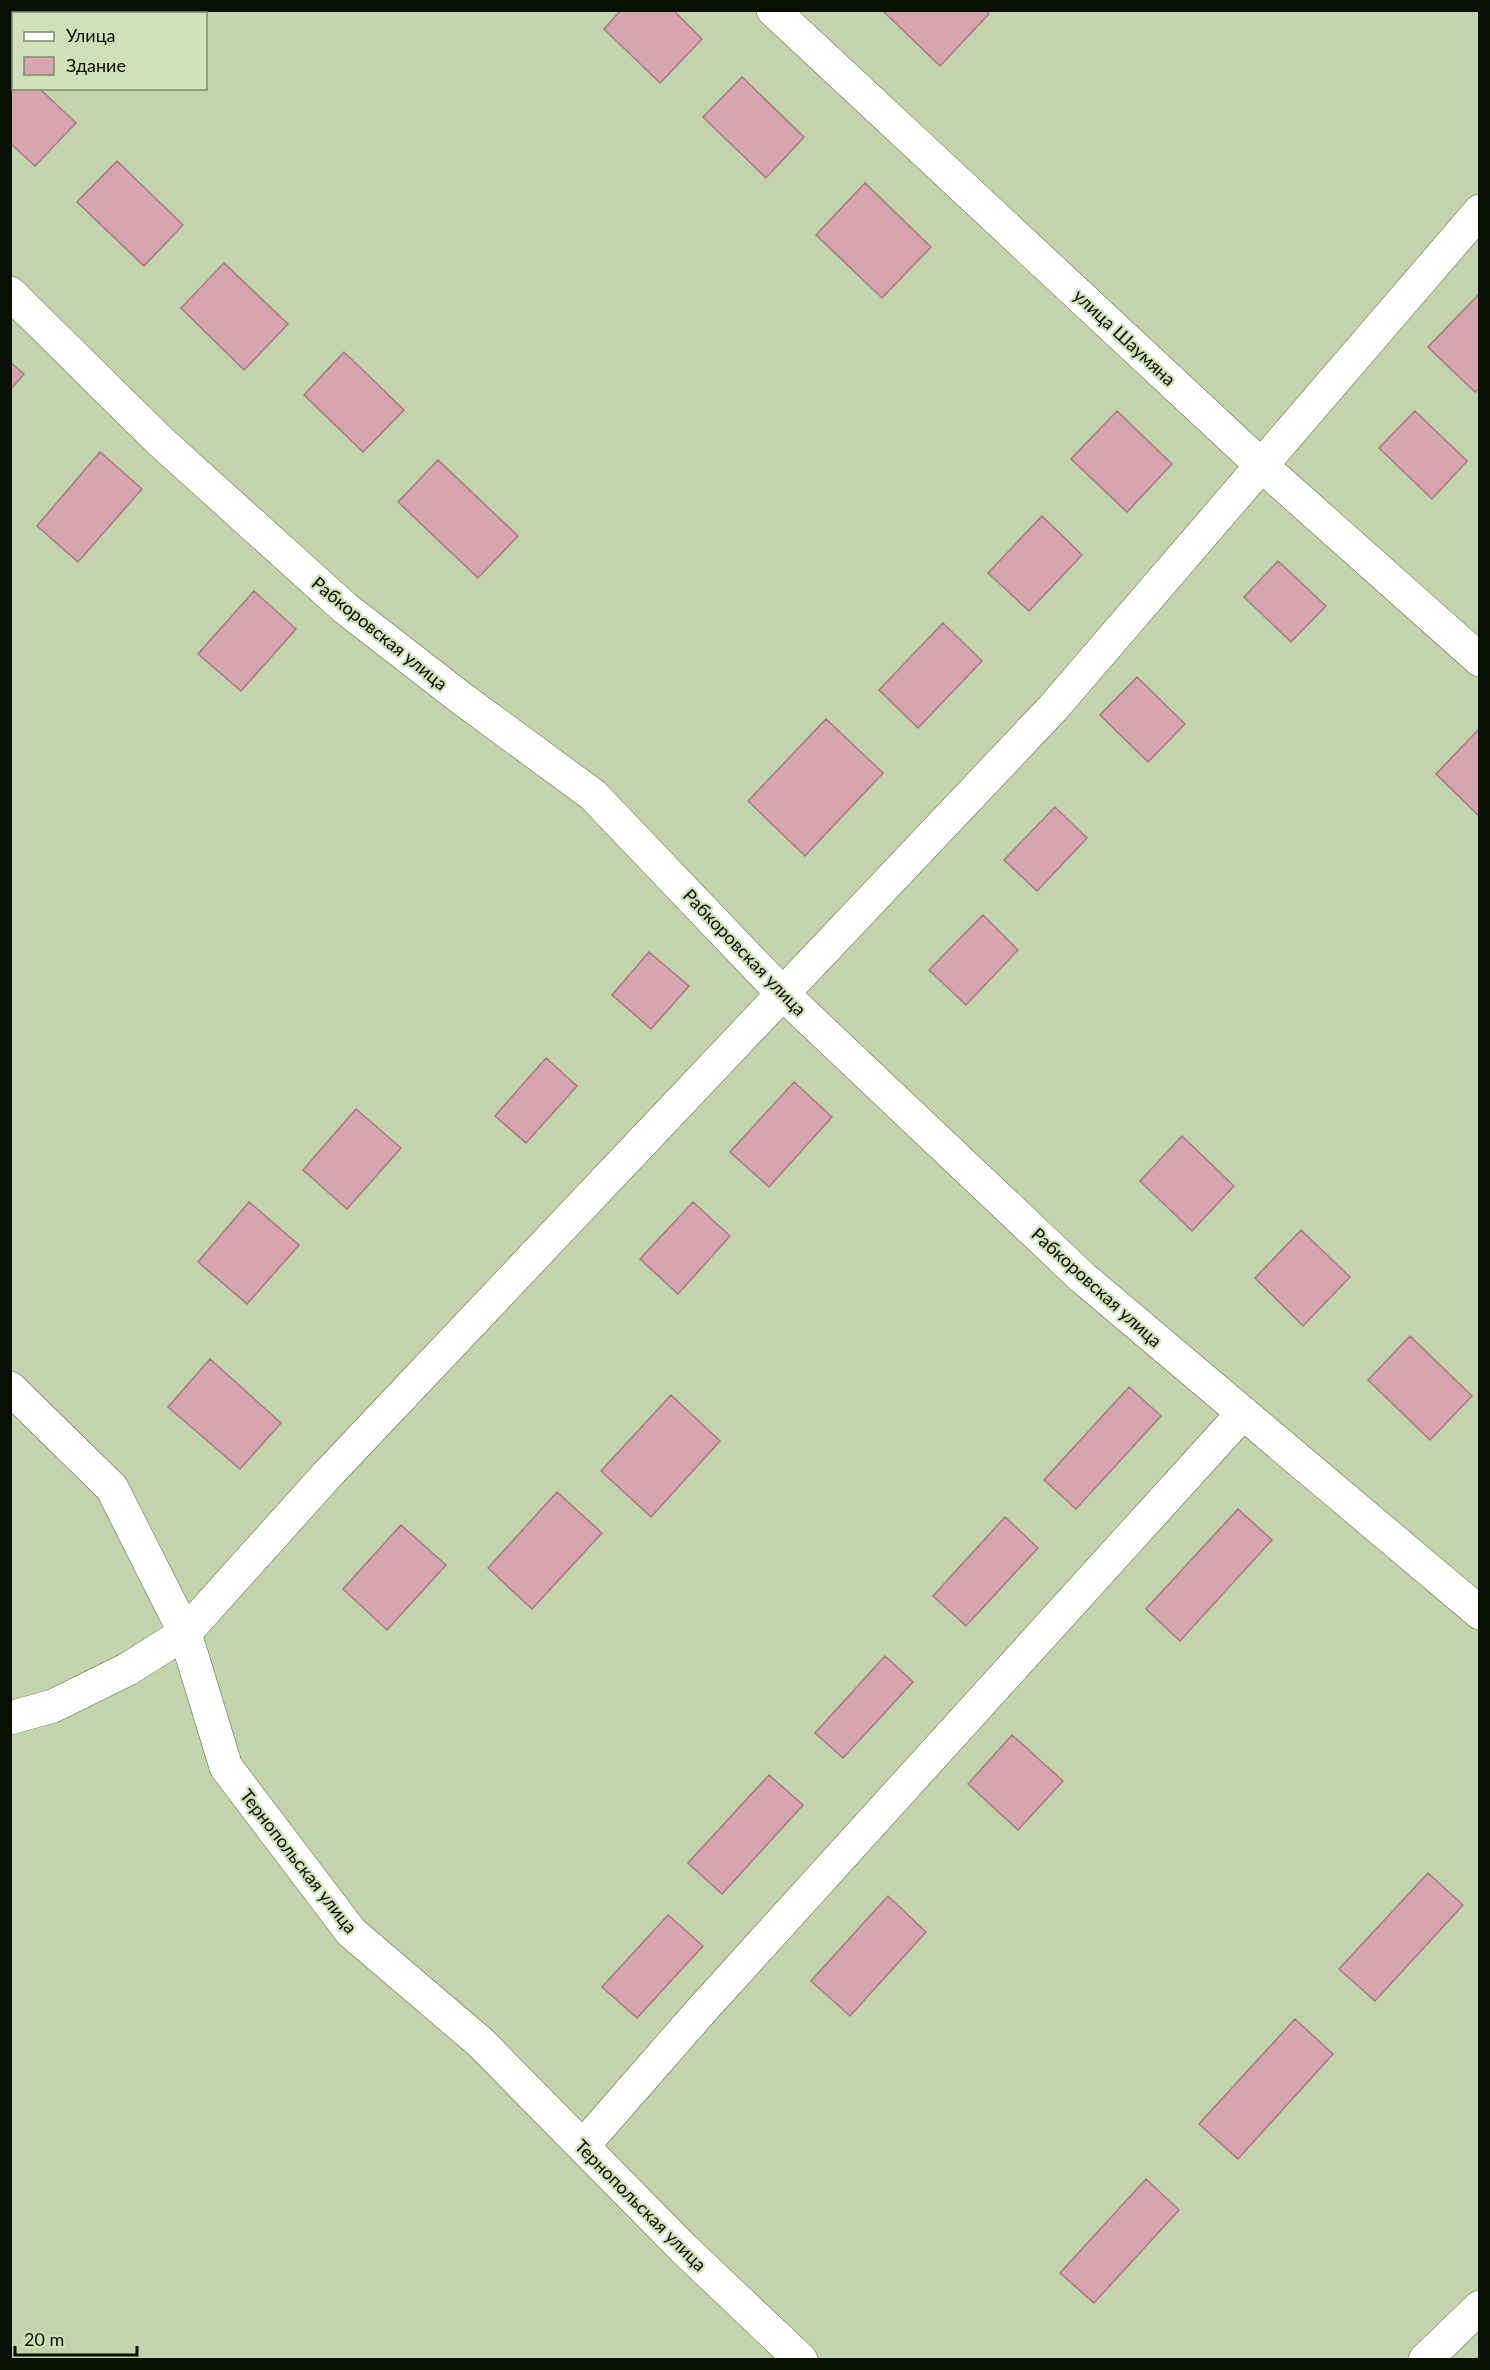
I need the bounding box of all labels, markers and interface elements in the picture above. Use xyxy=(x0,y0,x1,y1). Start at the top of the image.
legend xyxy=(12,12,207,90)
text: Улица xyxy=(66,24,116,46)
text: Здание xyxy=(66,54,126,76)
street label: улица Шаумяна xyxy=(1069,284,1181,390)
street label: Рабкоровская улица xyxy=(308,572,452,694)
street label: Рабкоровская улица xyxy=(679,884,811,1020)
street label: Рабкоровская улица xyxy=(1027,1223,1167,1351)
street label: Тернопольская улица xyxy=(236,1784,362,1938)
street label: Тернопольская улица xyxy=(571,2135,711,2275)
scale bar xyxy=(15,2319,136,2357)
text: 20 m xyxy=(24,2328,64,2350)

